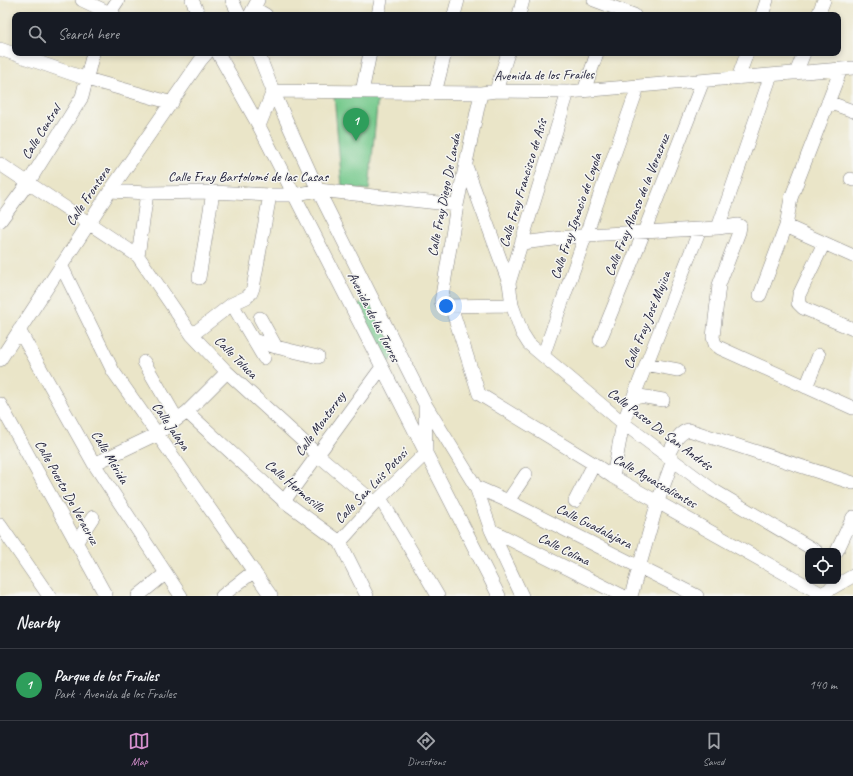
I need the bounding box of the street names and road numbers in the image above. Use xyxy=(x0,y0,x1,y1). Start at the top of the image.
street label: Avenida de los Frailes xyxy=(494,66,595,84)
street label: Calle Central xyxy=(18,99,66,162)
street label: Calle Fray Francisco de Asís xyxy=(495,116,551,249)
street label: Calle Fray Alonso de la Veracruz xyxy=(601,130,674,278)
street label: Calle Fray Diego De Landa xyxy=(424,131,464,258)
street label: Calle Fray Ignacio de Loyola xyxy=(546,150,606,281)
street label: Calle Frontera xyxy=(62,162,115,229)
street label: Calle Fray Bartolomé de las Casas xyxy=(168,168,329,185)
street label: Calle Fray José Mujica xyxy=(620,267,675,371)
street label: Avenida de las Torres xyxy=(344,269,405,366)
street label: Calle Toluca xyxy=(211,332,262,383)
street label: Calle Paseo De San Andrés xyxy=(604,384,717,475)
street label: Calle Monterrey xyxy=(291,388,350,459)
street label: Calle Jalapa xyxy=(148,399,194,454)
street label: Calle Mérida xyxy=(88,427,133,488)
street label: Calle Puerto De Veracruz xyxy=(31,437,103,548)
street label: Calle San Luis Potosí xyxy=(331,443,413,527)
street label: Calle Aguascalientes xyxy=(610,450,701,512)
street label: Calle Hermosillo xyxy=(262,456,329,517)
street label: Calle Guadalajara xyxy=(553,500,636,553)
street label: Calle Colima xyxy=(535,529,594,570)

